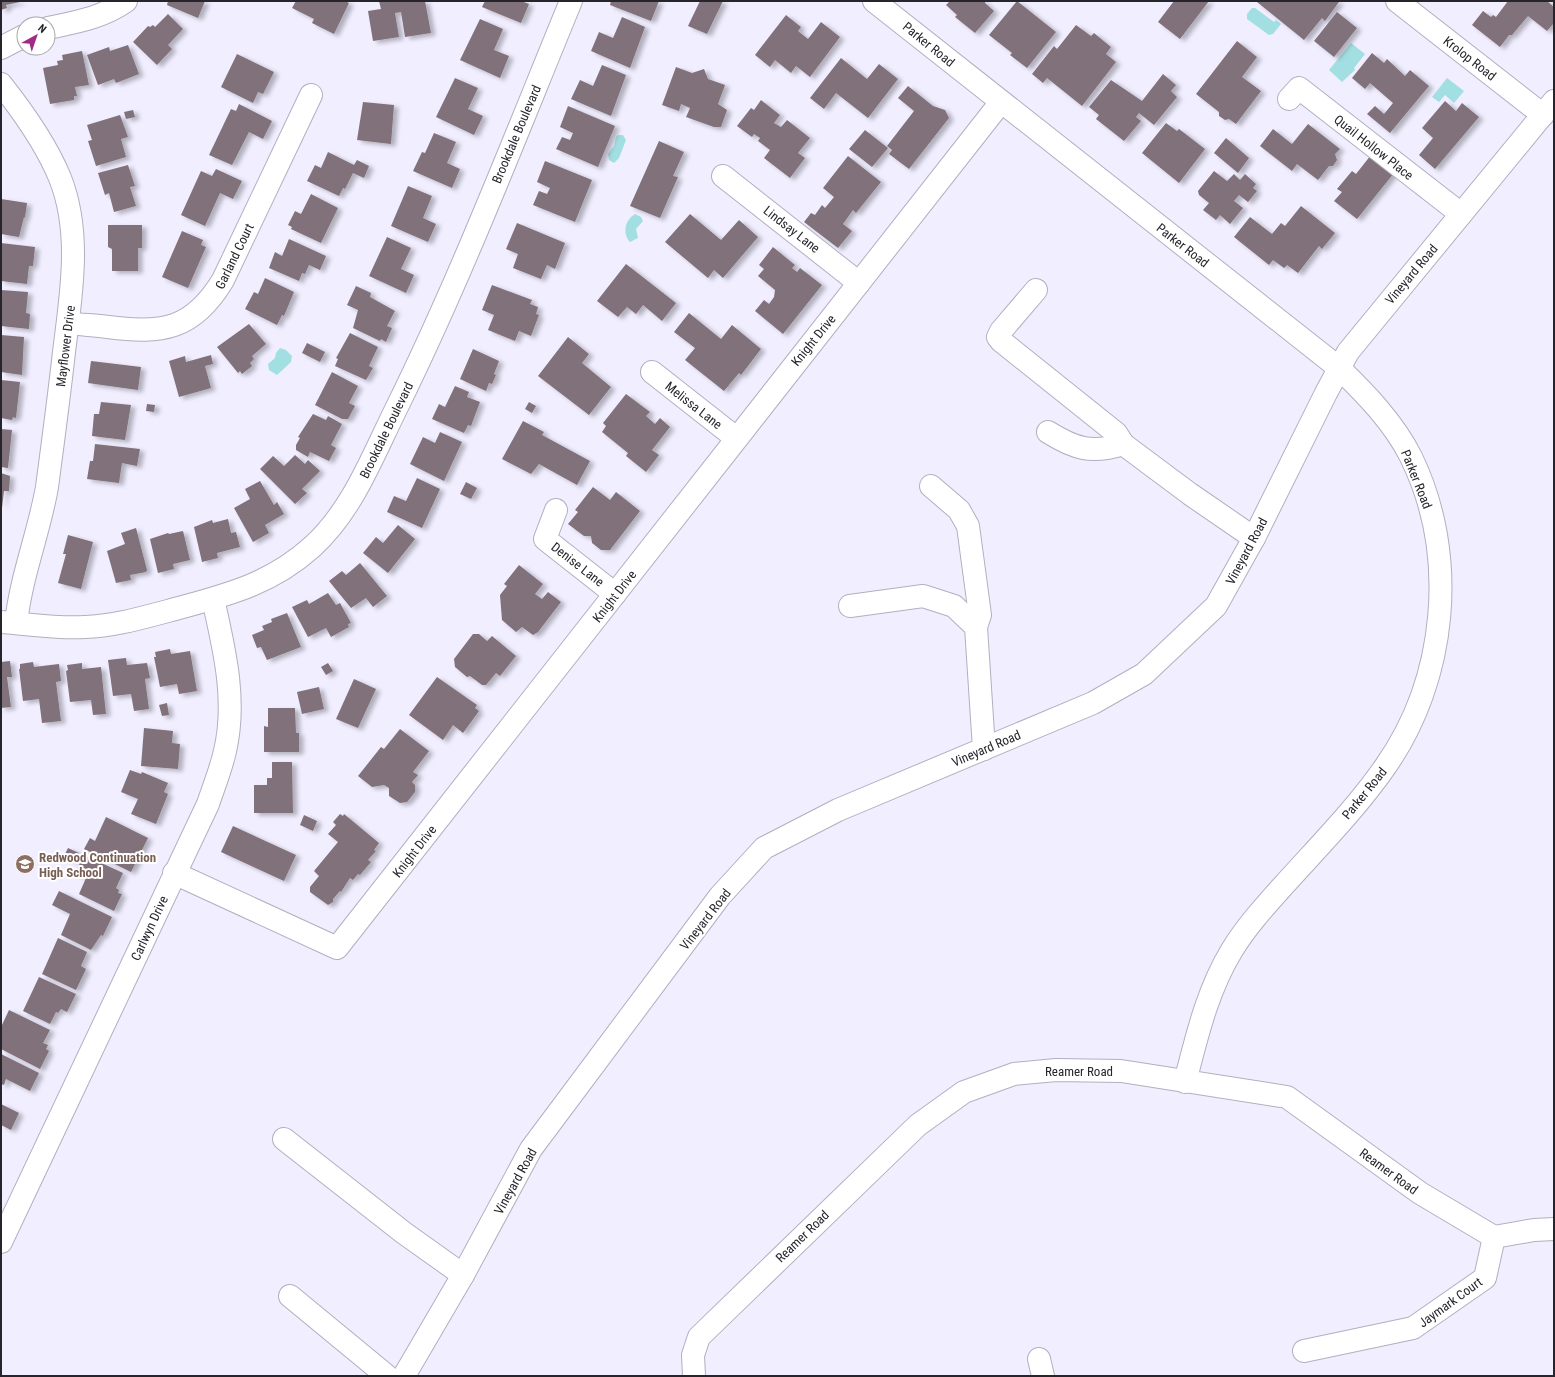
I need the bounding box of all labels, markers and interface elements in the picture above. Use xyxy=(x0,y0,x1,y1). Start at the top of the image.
north arrow xyxy=(16,16,56,56)
street label: Parker Road xyxy=(900,19,958,70)
text: N xyxy=(35,22,49,36)
street label: Krolop Road xyxy=(1440,33,1499,84)
street label: Brookdale Boulevard xyxy=(489,83,544,186)
street label: Quail Hollow Place xyxy=(1331,112,1416,183)
street label: Lindsay Lane xyxy=(761,203,823,256)
street label: Parker Road xyxy=(1154,220,1212,270)
street label: Garland Court xyxy=(212,221,257,291)
street label: Vineyard Road xyxy=(1382,241,1441,307)
street label: Mayflower Drive xyxy=(53,305,78,388)
street label: Knight Drive xyxy=(788,312,839,369)
street label: Melissa Lane xyxy=(662,379,725,432)
street label: Brookdale Boulevard xyxy=(357,380,416,481)
street label: Parker Road xyxy=(1398,448,1435,511)
street label: Vineyard Road xyxy=(1223,515,1270,587)
street label: Denise Lane xyxy=(548,539,607,590)
street label: Knight Drive xyxy=(589,567,639,625)
street label: Vineyard Road xyxy=(949,727,1023,770)
street label: Parker Road xyxy=(1339,764,1390,822)
street label: Knight Drive xyxy=(389,822,439,880)
place label: Redwood Continuation High School xyxy=(39,850,156,880)
school or university icon: Redwood Continuation High School xyxy=(14,853,36,875)
street label: Vineyard Road xyxy=(677,886,734,953)
street label: Carlwyn Drive xyxy=(128,893,171,963)
street label: Reamer Road xyxy=(1045,1064,1113,1079)
street label: Vineyard Road xyxy=(491,1145,540,1217)
street label: Reamer Road xyxy=(1357,1145,1421,1198)
street label: Reamer Road xyxy=(773,1207,832,1265)
street label: Jaymark Court xyxy=(1416,1274,1485,1331)

